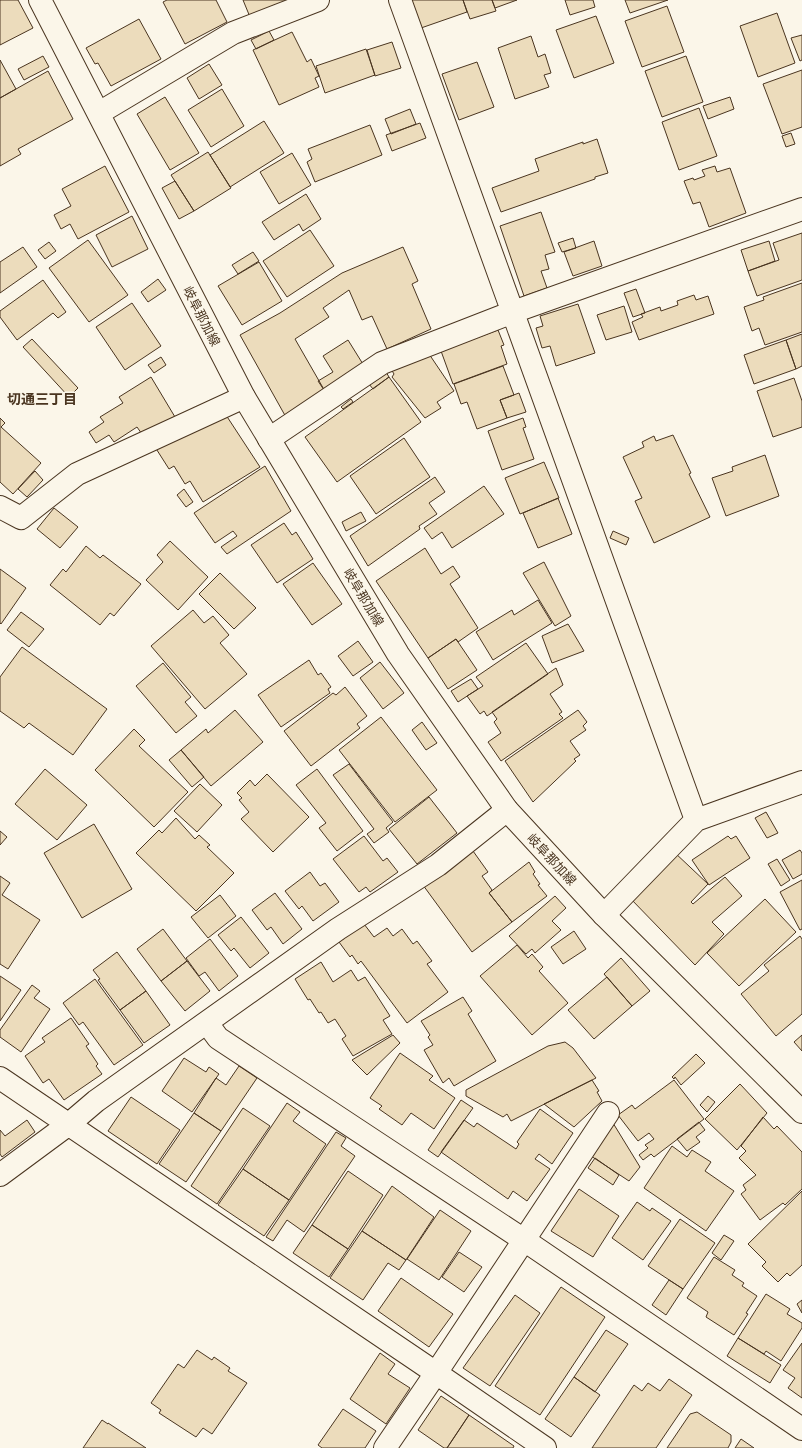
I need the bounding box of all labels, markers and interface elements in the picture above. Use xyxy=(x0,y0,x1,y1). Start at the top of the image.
street label: 岐阜那加線 xyxy=(180,283,224,349)
district label: 切通三丁目 xyxy=(7,390,77,407)
street label: 岐阜那加線 xyxy=(340,565,388,629)
street label: 岐阜那加線 xyxy=(524,830,580,888)

